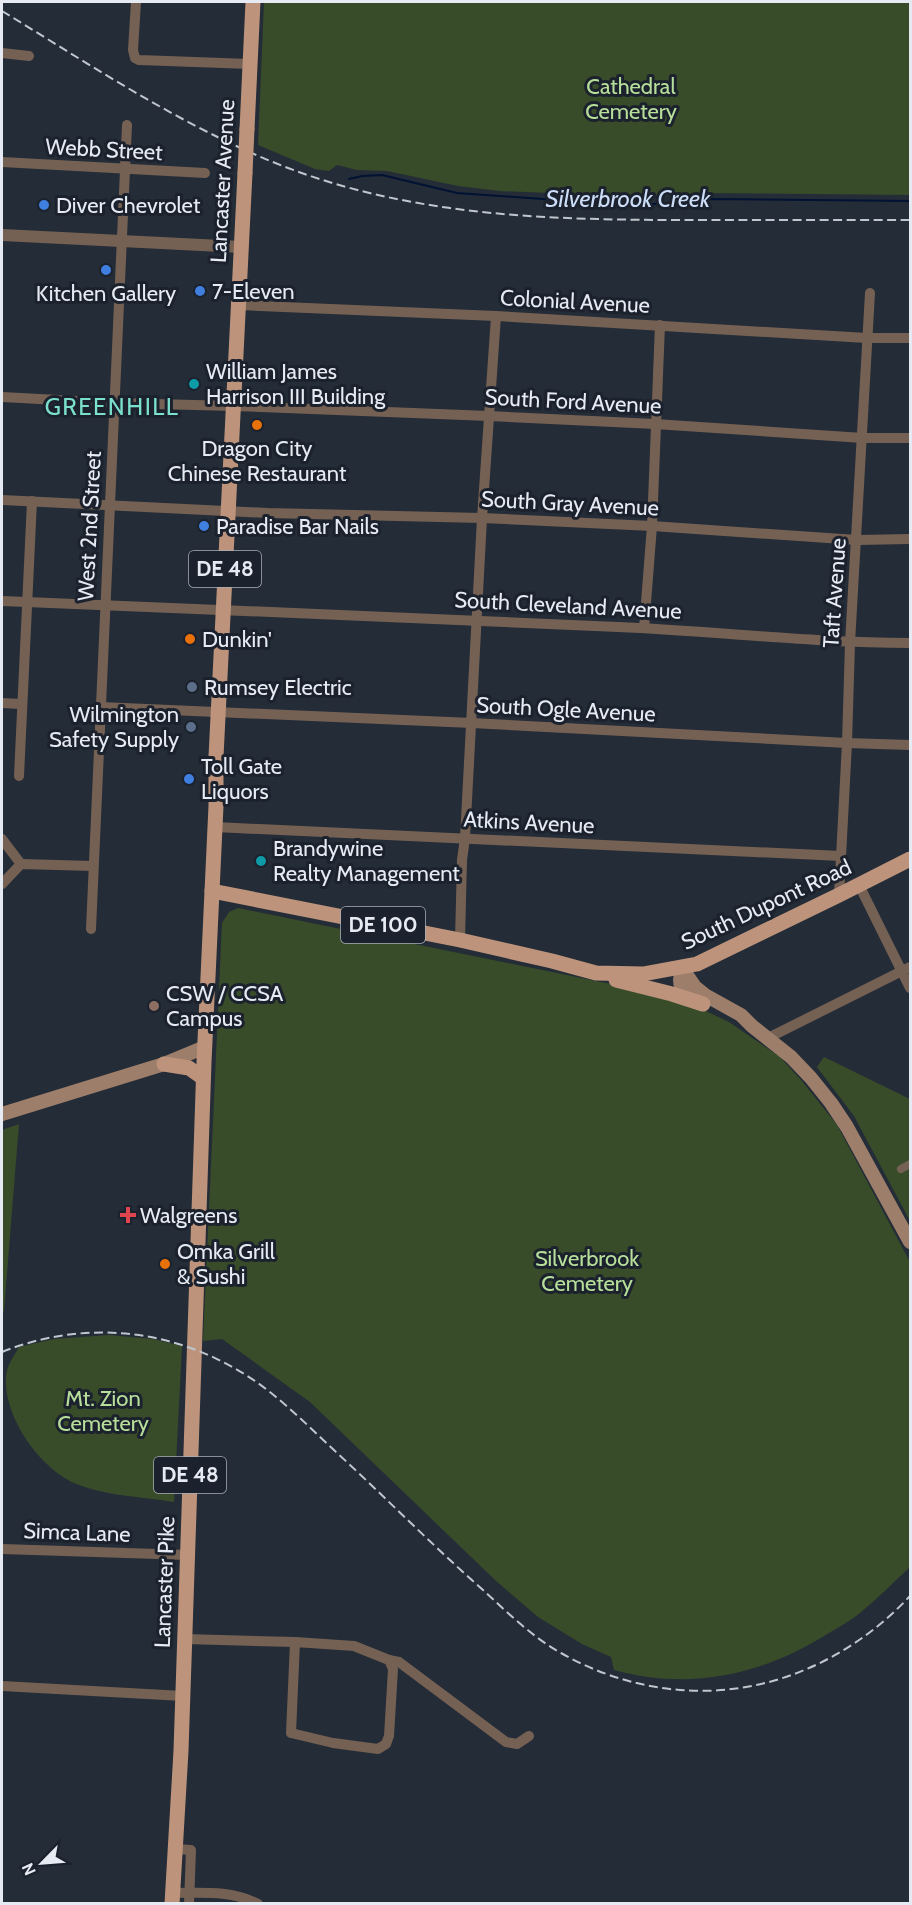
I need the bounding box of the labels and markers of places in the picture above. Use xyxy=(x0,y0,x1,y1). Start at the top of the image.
place label: Diver Chevrolet xyxy=(56,192,201,219)
marker: Diver Chevrolet xyxy=(37,198,51,212)
marker: Kitchen Gallery xyxy=(99,263,113,277)
place label: 7-Eleven xyxy=(212,278,295,305)
place label: Kitchen Gallery xyxy=(36,280,176,307)
marker: 7-Eleven xyxy=(193,284,207,298)
place label: William James Harrison III Building xyxy=(206,358,386,410)
marker: William James Harrison III Building xyxy=(187,377,201,391)
marker: Dragon City Chinese Restaurant xyxy=(250,418,264,432)
place label: Dragon City Chinese Restaurant xyxy=(168,435,347,487)
place label: Paradise Bar Nails xyxy=(216,513,379,540)
marker: Paradise Bar Nails xyxy=(197,519,211,533)
place label: Dunkin' xyxy=(202,626,272,653)
marker: Dunkin' xyxy=(183,632,197,646)
place label: Rumsey Electric xyxy=(204,674,352,701)
marker: Rumsey Electric xyxy=(185,680,199,694)
place label: Wilmington Safety Supply xyxy=(49,701,179,753)
marker: Wilmington Safety Supply xyxy=(184,720,198,734)
place label: Toll Gate Liquors xyxy=(201,753,282,805)
marker: Toll Gate Liquors xyxy=(182,772,196,786)
place label: Brandywine Realty Management xyxy=(273,835,460,887)
marker: Brandywine Realty Management xyxy=(254,854,268,868)
place label: CSW / CCSA Campus xyxy=(166,980,284,1032)
marker: CSW / CCSA Campus xyxy=(147,999,161,1013)
place label: Walgreens xyxy=(140,1202,237,1229)
marker: Walgreens xyxy=(121,1208,135,1222)
place label: Omka Grill & Sushi xyxy=(177,1238,276,1290)
marker: Omka Grill & Sushi xyxy=(158,1257,172,1271)

